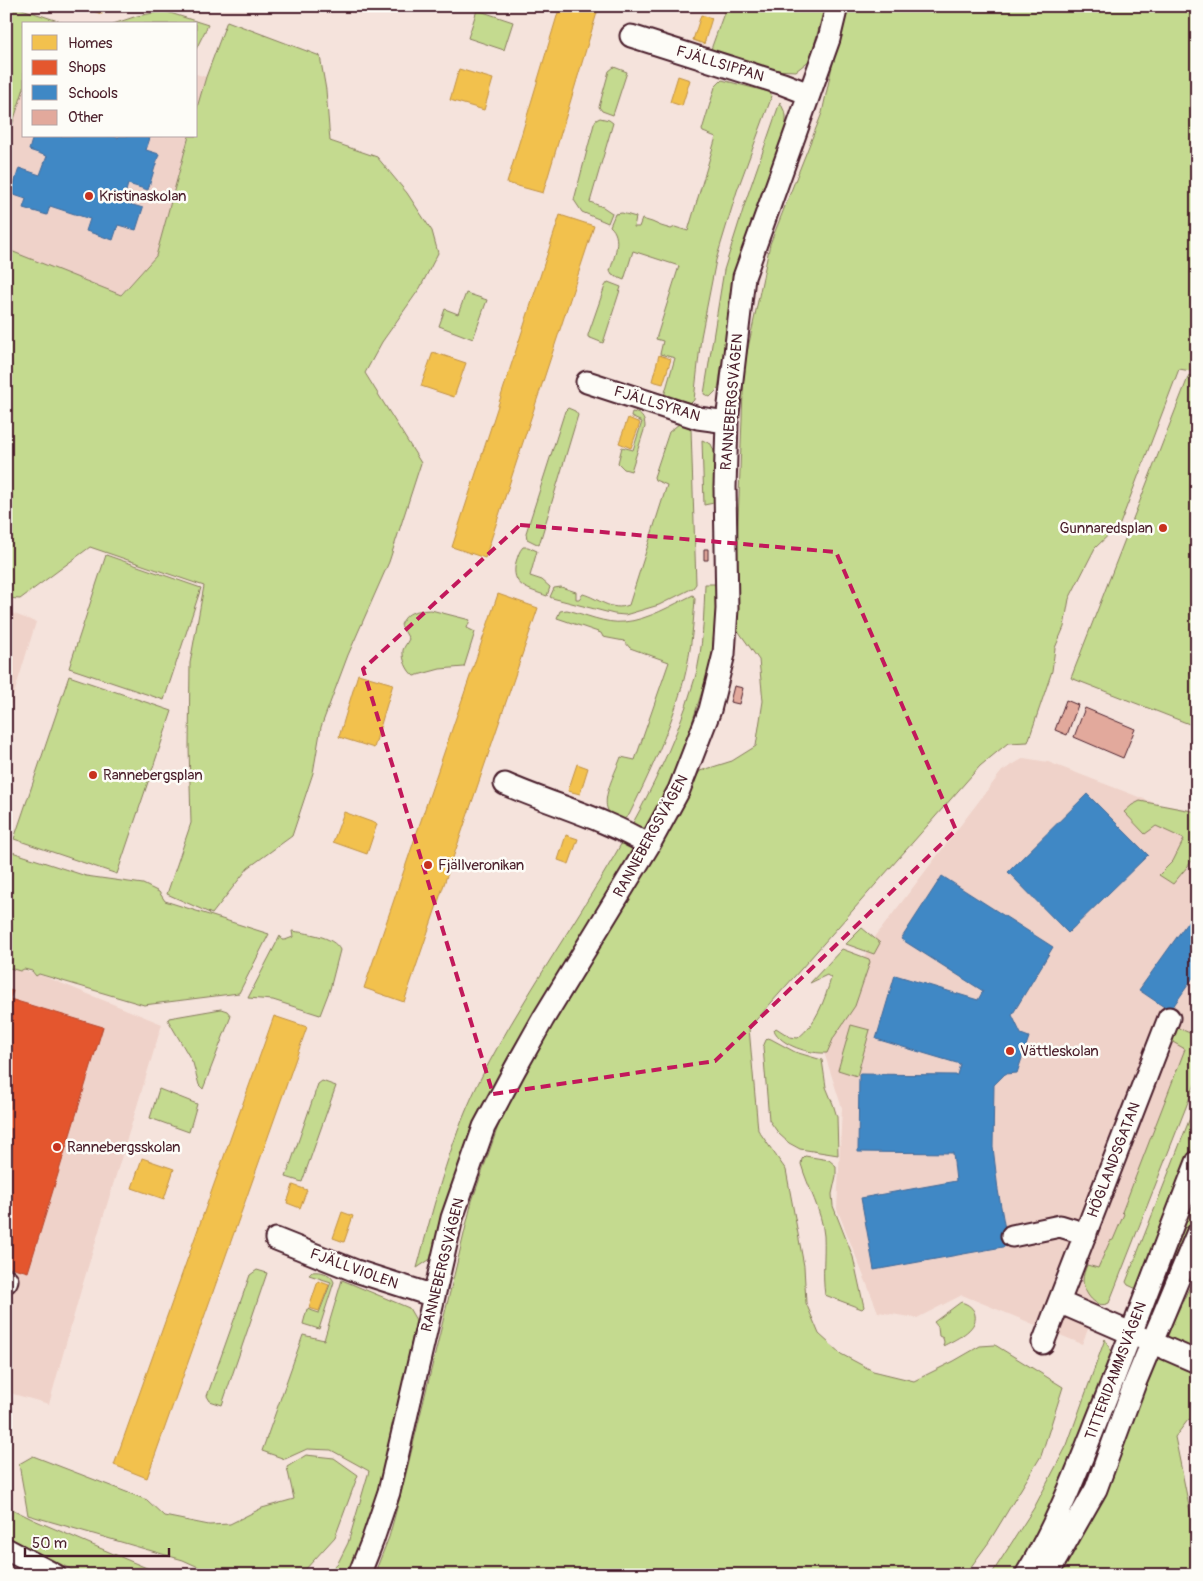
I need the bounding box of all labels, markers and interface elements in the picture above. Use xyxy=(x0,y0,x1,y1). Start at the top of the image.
legend xyxy=(22,22,198,138)
text: Homes xyxy=(68,34,113,53)
street label: FJÄLLSIPPAN xyxy=(674,42,766,86)
text: Shops xyxy=(68,58,106,77)
text: Schools xyxy=(68,84,118,103)
text: Other xyxy=(68,108,104,127)
place label: Kristinaskolan xyxy=(99,187,186,206)
marker: Kristinaskolan xyxy=(83,190,95,202)
street label: RANNEBERGSVÄGEN xyxy=(717,333,747,471)
street label: FJÄLLSYRAN xyxy=(612,382,702,426)
place label: Gunnaredsplan xyxy=(1059,519,1153,538)
marker: Gunnaredsplan xyxy=(1157,522,1169,534)
place label: Rannebergsplan xyxy=(103,766,203,785)
marker: Rannebergsplan xyxy=(87,769,99,781)
street label: RANNEBERGSVÄGEN xyxy=(609,771,693,901)
place label: Fjällveronikan xyxy=(438,856,524,875)
marker: Fjällveronikan xyxy=(422,859,434,871)
place label: Vättleskolan xyxy=(1020,1042,1099,1061)
marker: Vättleskolan xyxy=(1004,1045,1016,1057)
street label: HÖGLANDSGATAN xyxy=(1083,1100,1145,1220)
place label: Rannebergsskolan xyxy=(67,1138,181,1157)
marker: Rannebergsskolan xyxy=(51,1141,63,1153)
street label: RANNEBERGSVÄGEN xyxy=(417,1196,469,1334)
street label: FJÄLLVIOLEN xyxy=(307,1244,401,1294)
street label: TITTERIDAMMSVÄGEN xyxy=(1081,1299,1151,1443)
scale bar xyxy=(25,1526,169,1558)
text: 50 m xyxy=(32,1534,67,1553)

